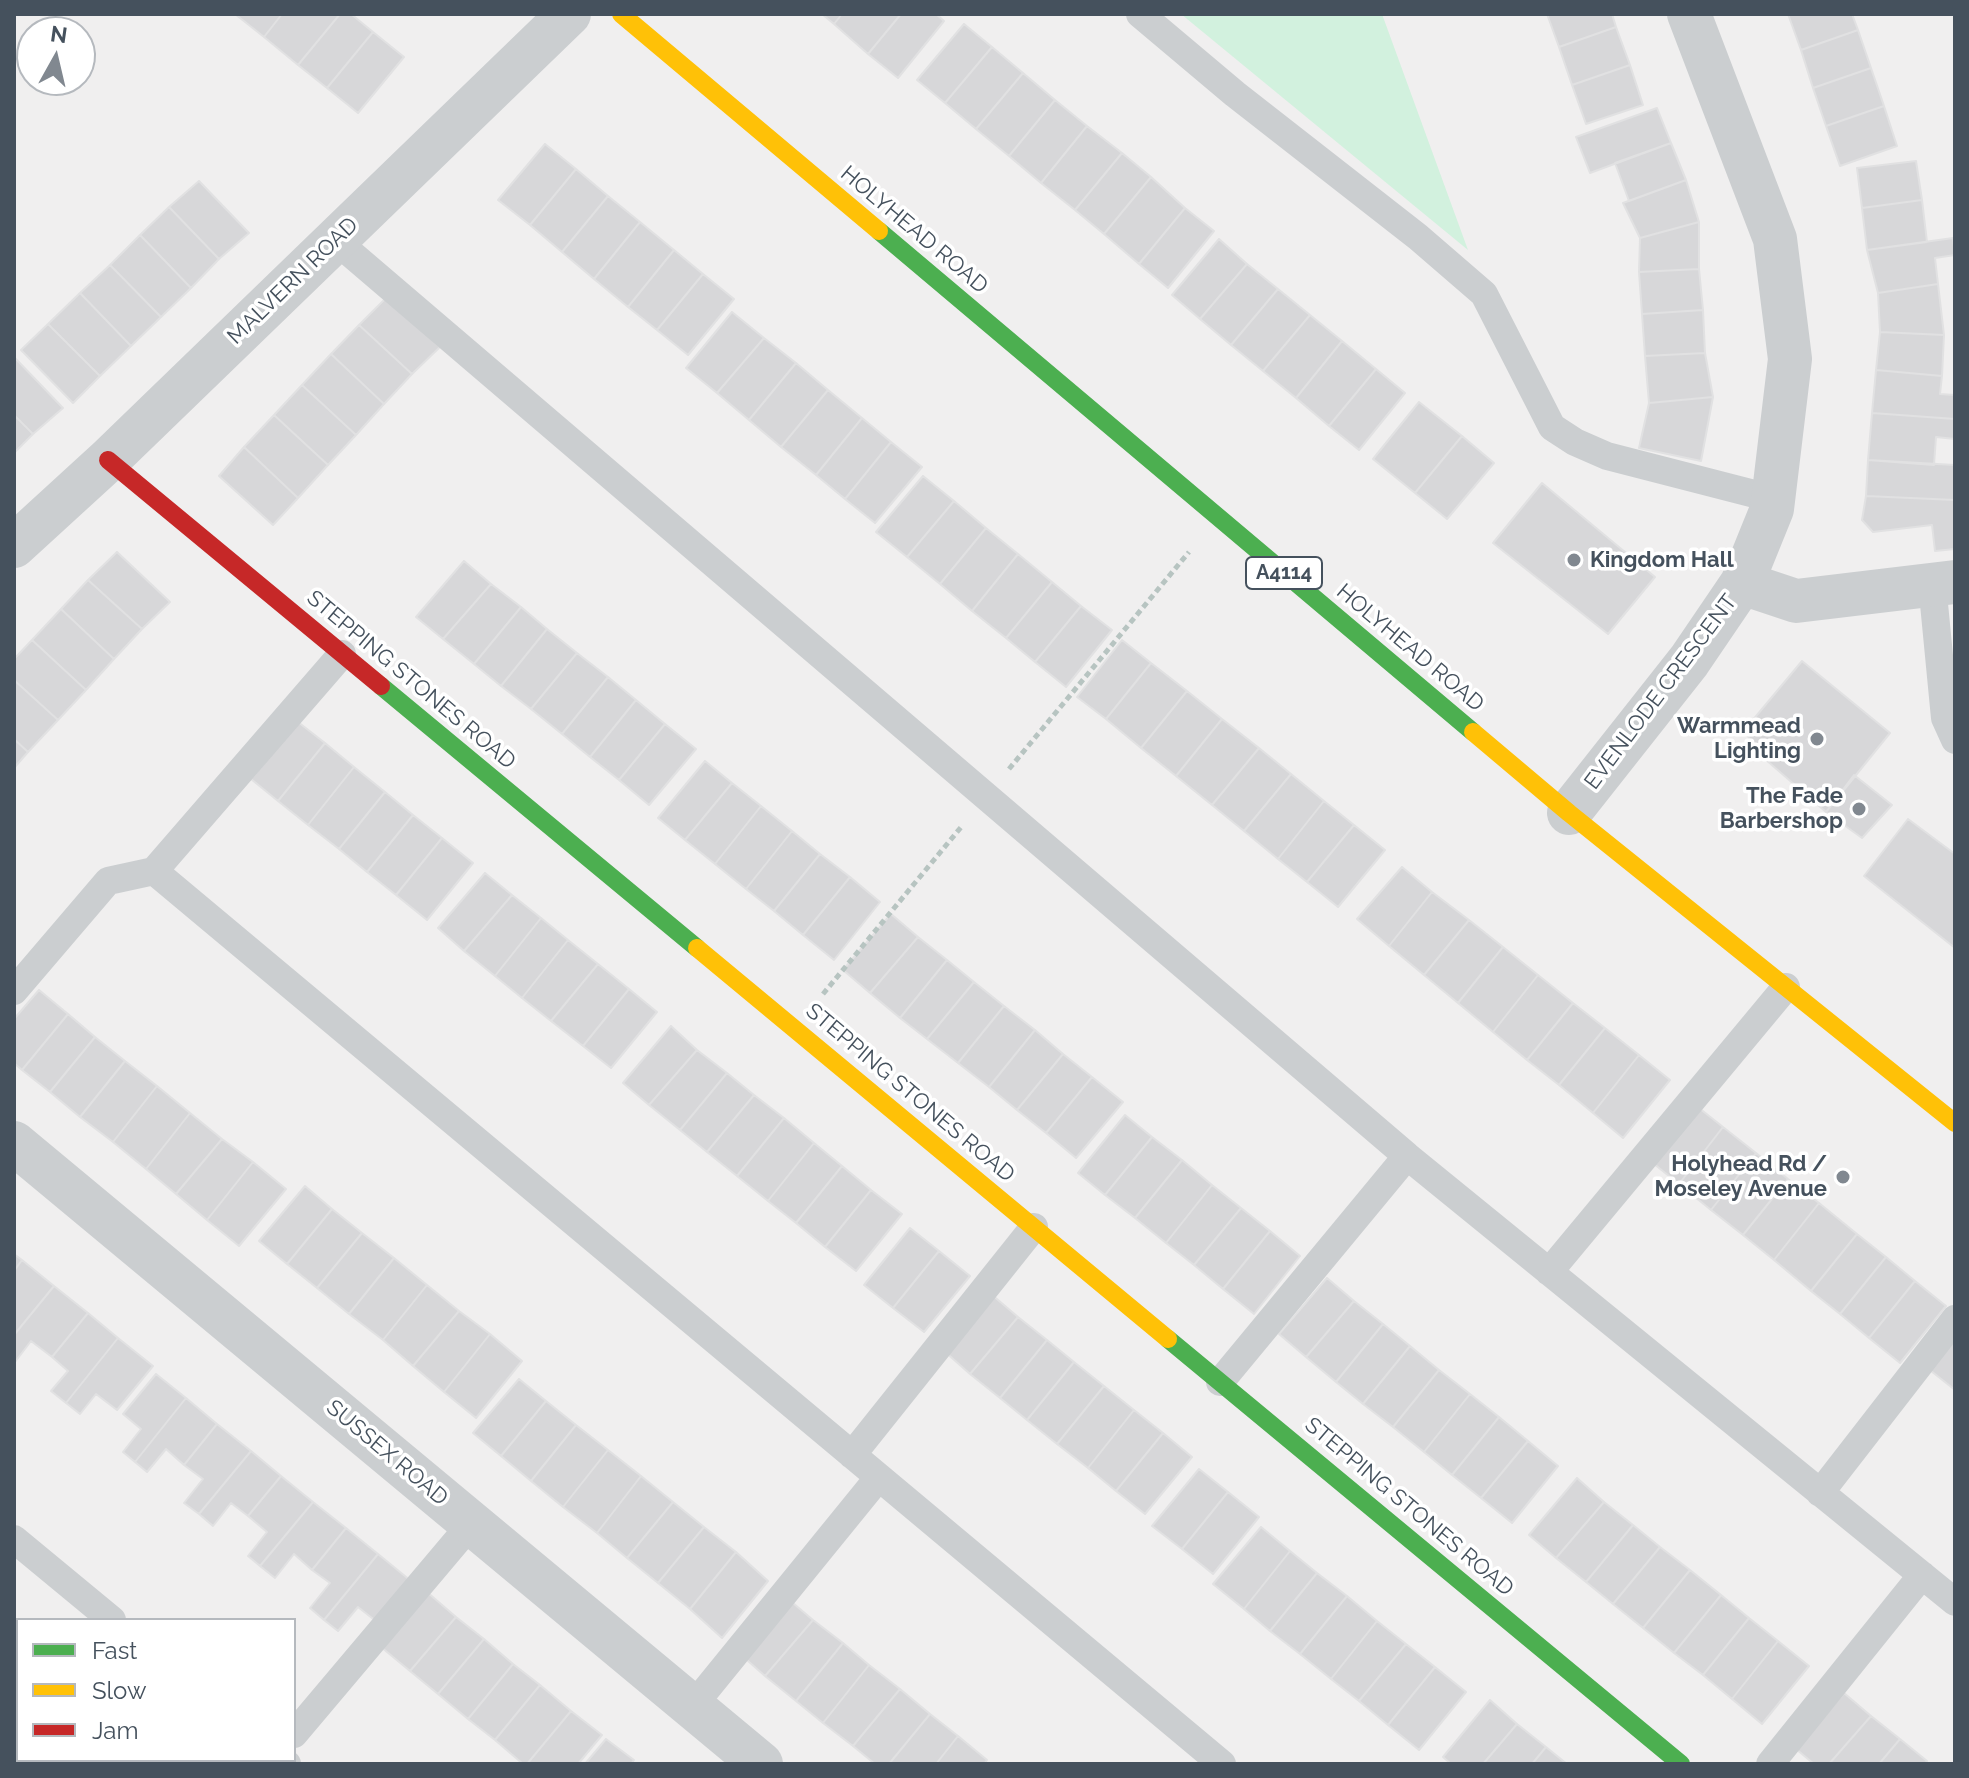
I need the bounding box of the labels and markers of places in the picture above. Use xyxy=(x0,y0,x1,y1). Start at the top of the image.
place label: Kingdom Hall xyxy=(1590,547,1734,573)
marker: Kingdom Hall xyxy=(1565,551,1583,569)
place label: Warmmead Lighting xyxy=(1677,713,1801,764)
marker: Warmmead Lighting xyxy=(1808,730,1826,748)
place label: The Fade Barbershop xyxy=(1720,783,1843,834)
marker: The Fade Barbershop xyxy=(1850,800,1868,818)
place label: Holyhead Rd / Moseley Avenue xyxy=(1655,1151,1827,1202)
marker: Holyhead Rd / Moseley Avenue xyxy=(1834,1168,1852,1186)

